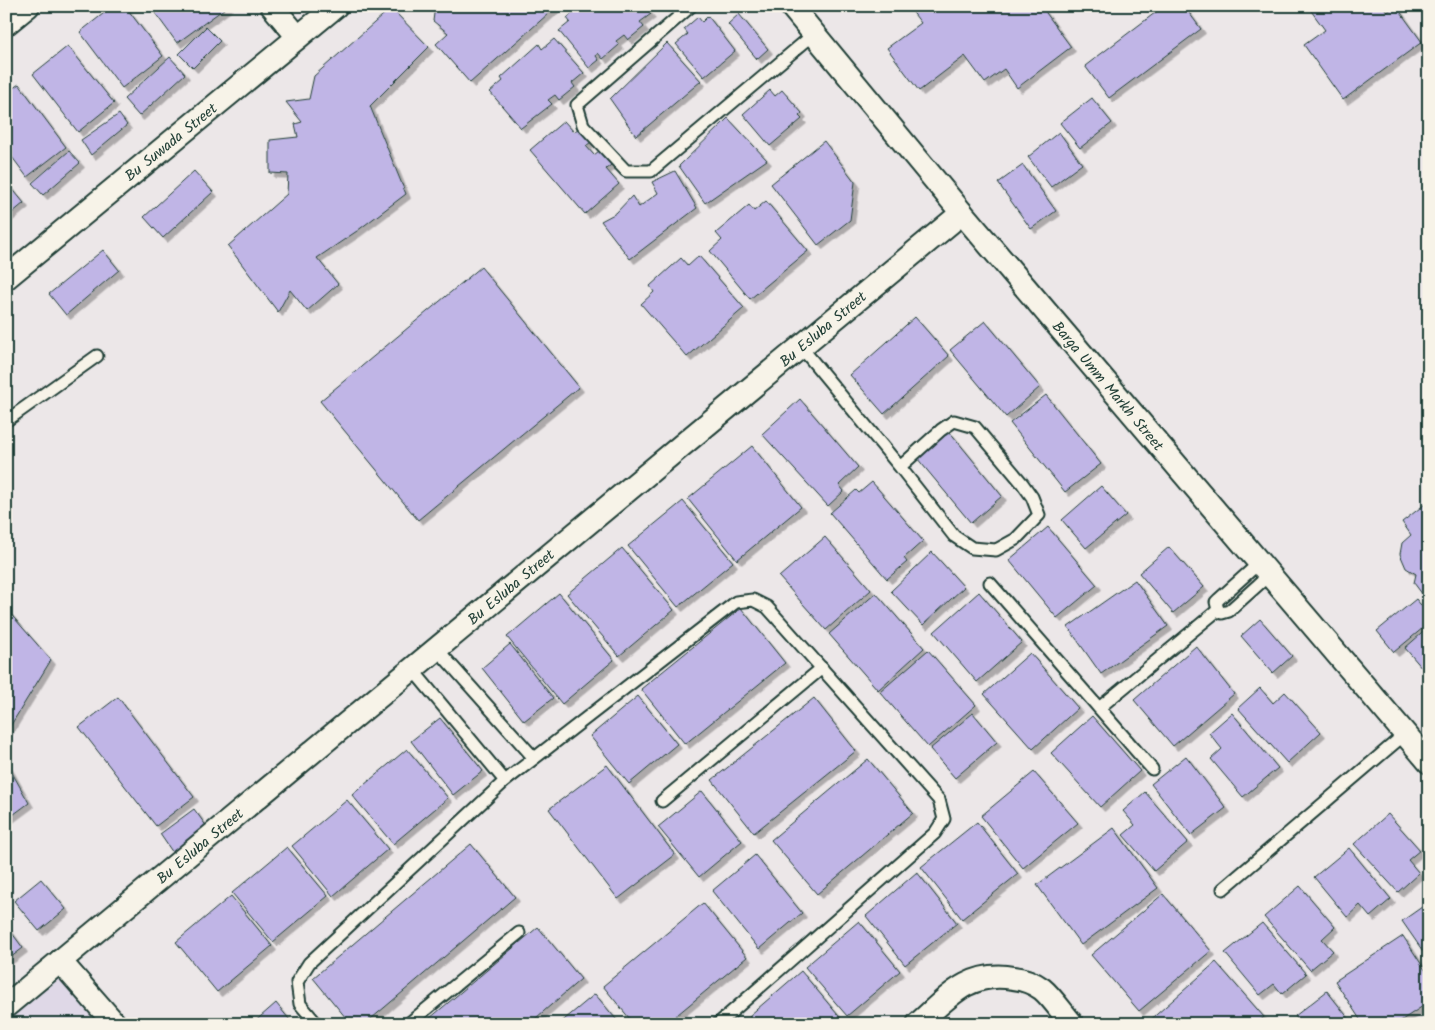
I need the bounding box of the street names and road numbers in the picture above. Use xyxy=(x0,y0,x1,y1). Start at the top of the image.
street label: Bu Suwada Street xyxy=(120,98,224,188)
street label: Bu Esluba Street xyxy=(775,286,873,374)
street label: Barga Umm Markh Street xyxy=(1045,316,1169,457)
street label: Bu Esluba Street xyxy=(463,544,561,632)
street label: Bu Esluba Street xyxy=(152,803,250,891)

